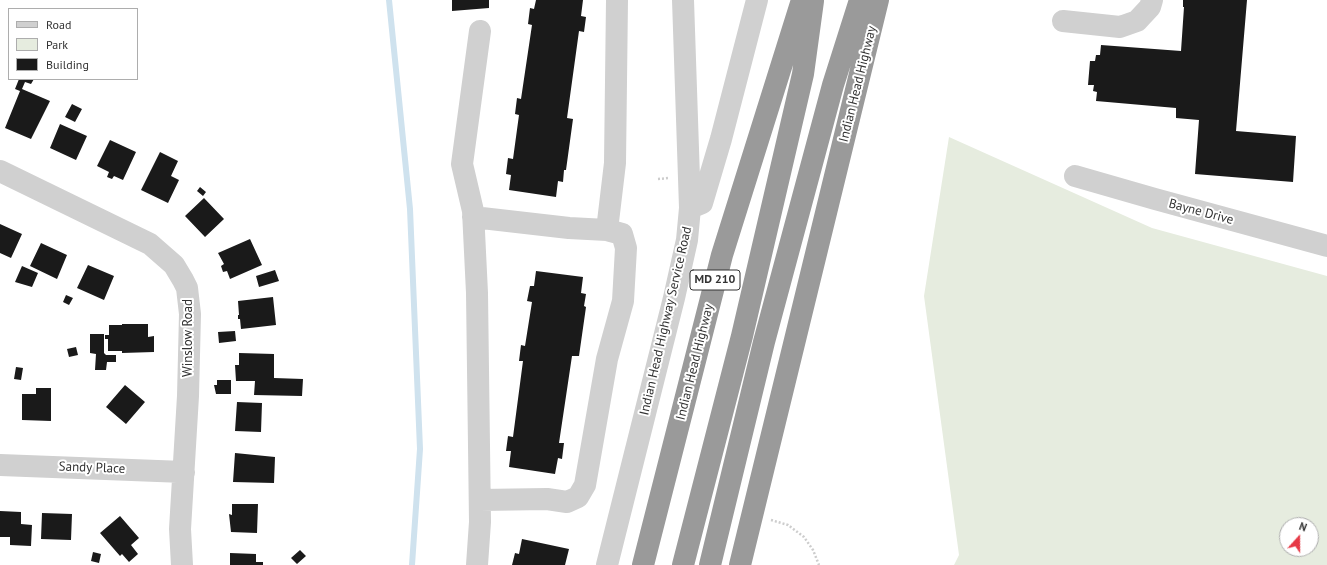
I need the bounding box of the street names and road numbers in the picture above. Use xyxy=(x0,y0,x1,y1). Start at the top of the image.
street label: Indian Head Highway xyxy=(836,24,880,144)
street label: Bayne Drive xyxy=(1167,196,1235,228)
street label: Indian Head Highway Service Road xyxy=(637,225,695,417)
road number: MD 210 xyxy=(690,270,740,290)
street label: Winslow Road xyxy=(180,299,196,377)
street label: Indian Head Highway xyxy=(673,302,717,422)
street label: Sandy Place xyxy=(58,459,126,477)

